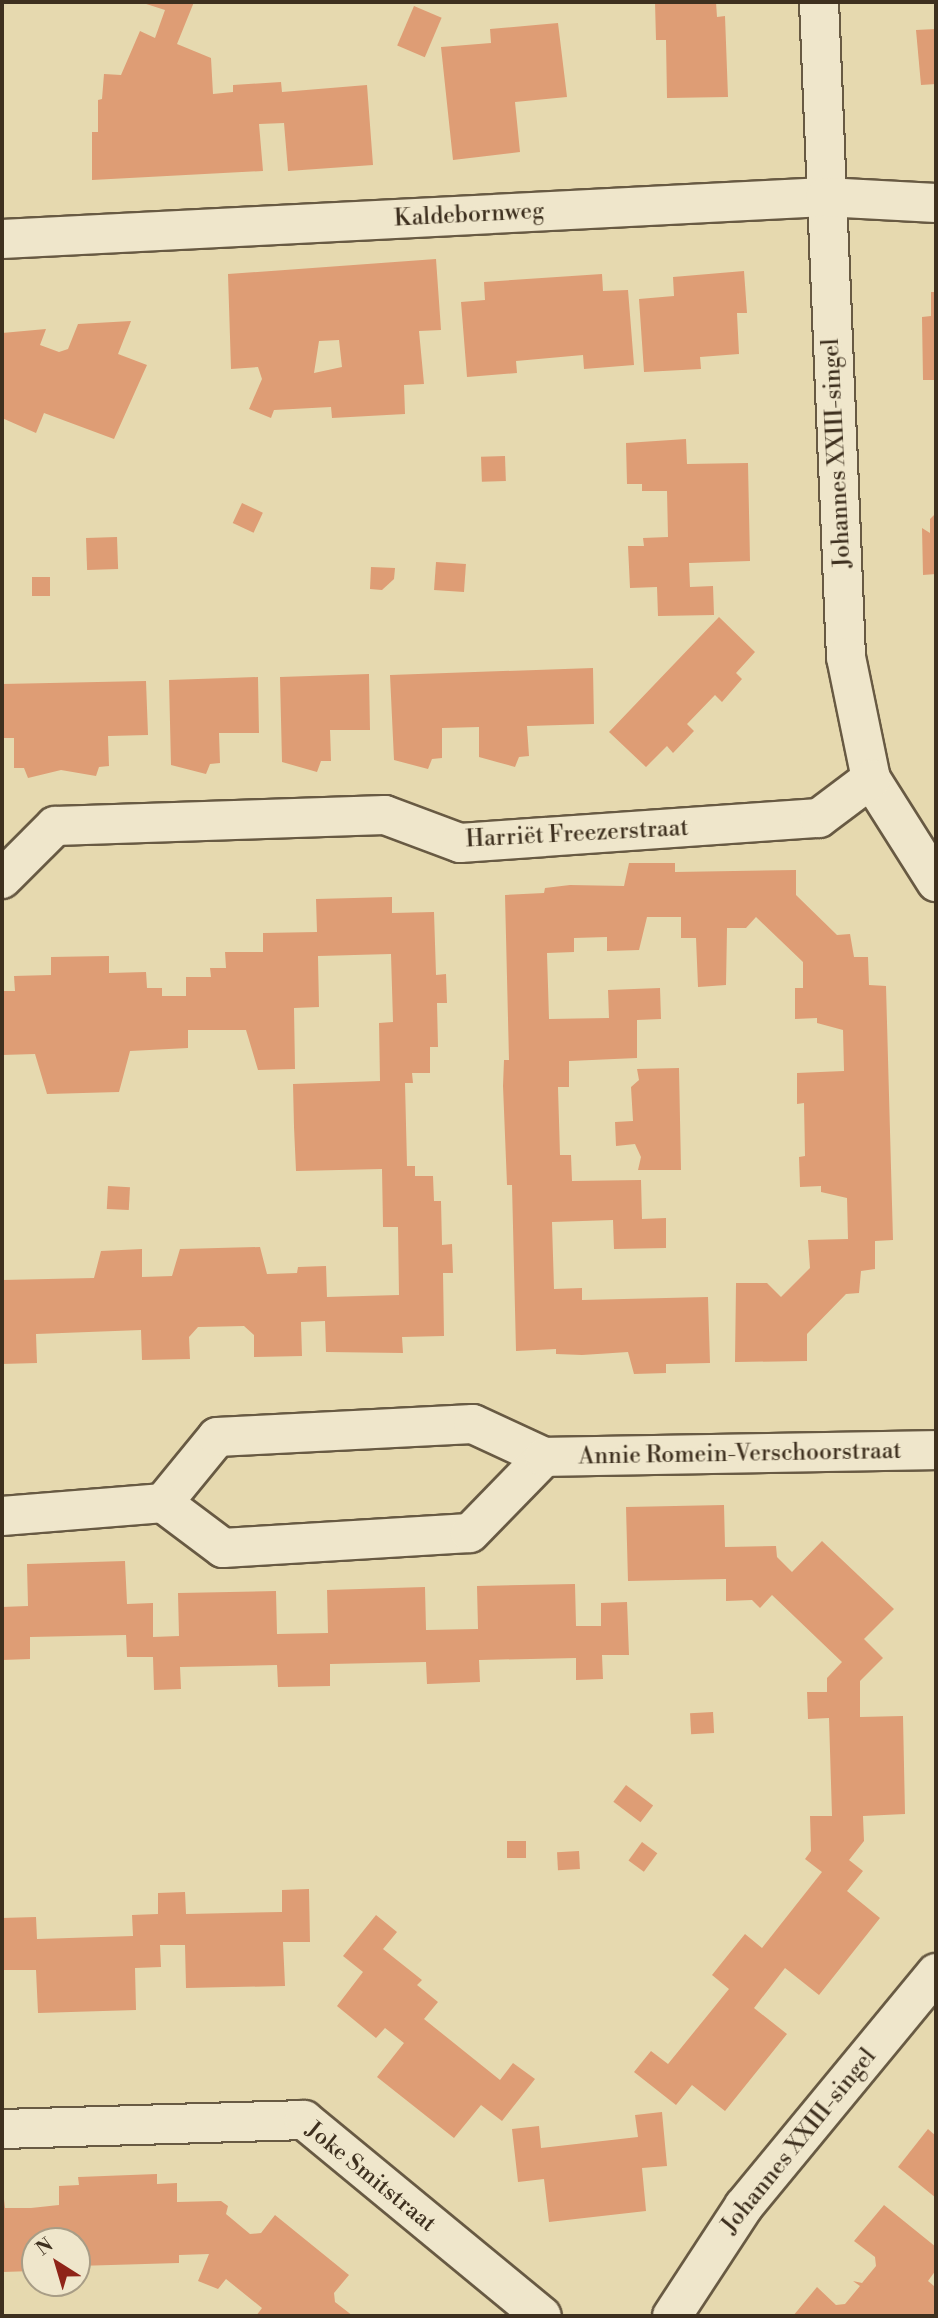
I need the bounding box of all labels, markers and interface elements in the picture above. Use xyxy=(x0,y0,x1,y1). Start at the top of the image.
street label: Kaldebornweg xyxy=(393,197,545,233)
street label: Johannes XXIII-singel xyxy=(817,338,857,568)
street label: Harriët Freezerstraat xyxy=(465,814,689,854)
street label: Annie Romein-Verschoorstraat xyxy=(578,1437,902,1471)
street label: Johannes XXIII-singel xyxy=(716,2043,882,2239)
street label: Joke Smitstraat xyxy=(300,2116,442,2238)
north arrow xyxy=(21,2227,91,2297)
text: N xyxy=(31,2233,58,2261)

